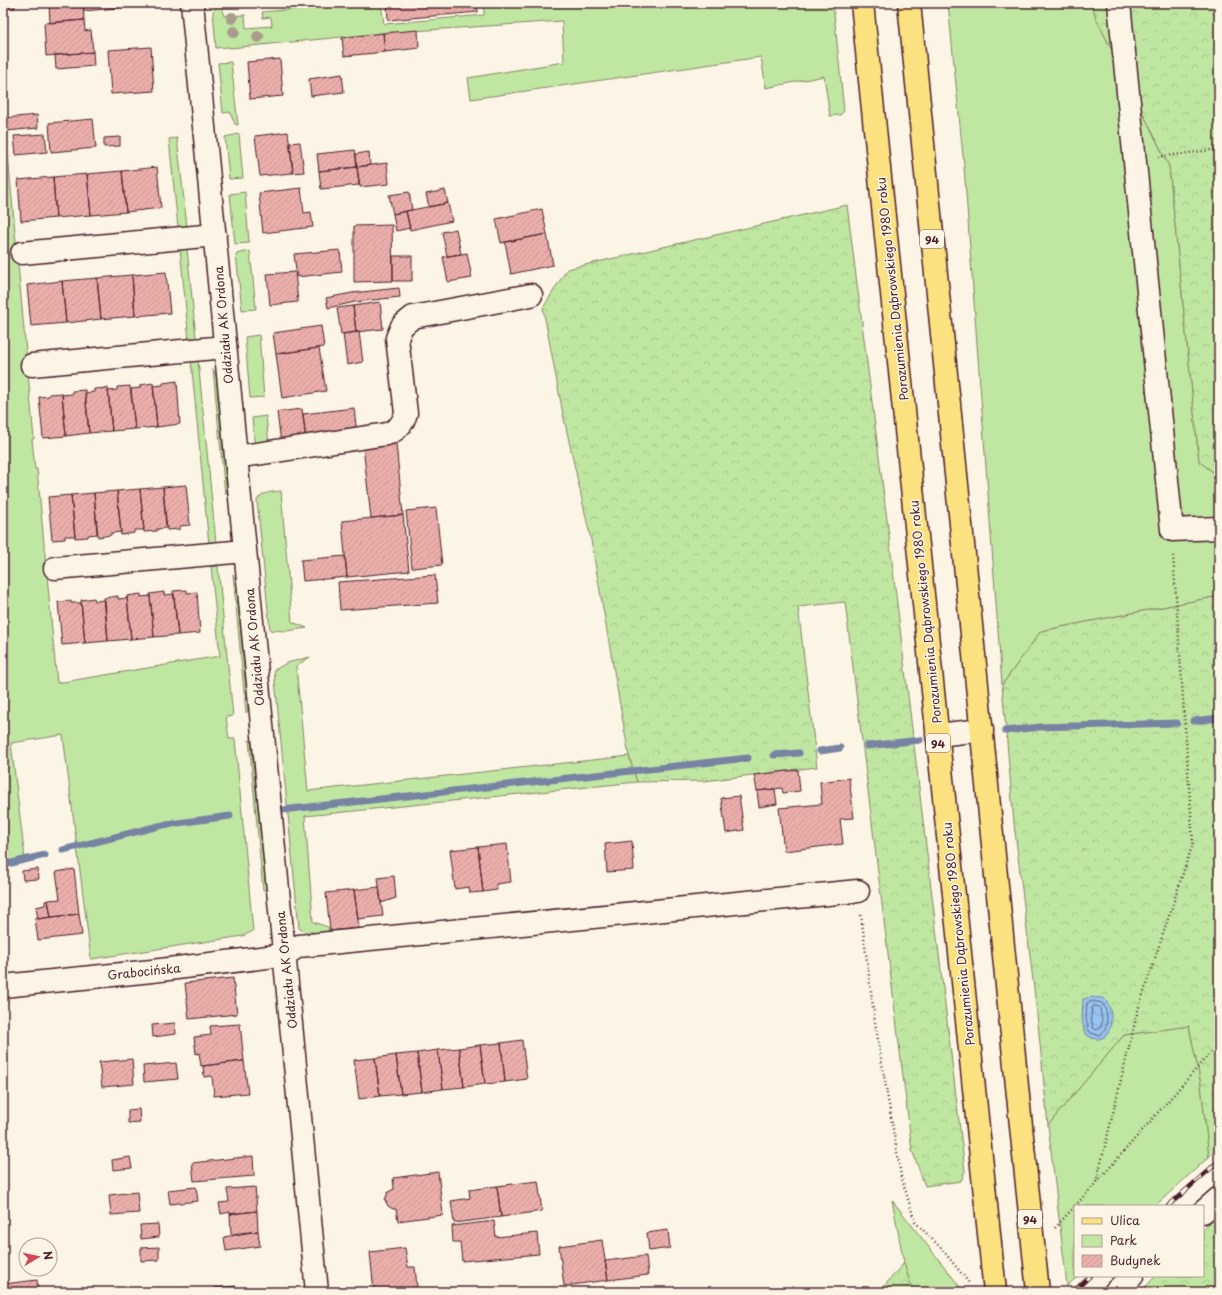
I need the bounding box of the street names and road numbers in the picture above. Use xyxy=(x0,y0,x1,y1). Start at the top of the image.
street label: Porozumienia Dąbrowskiego 1980 roku xyxy=(871,176,913,402)
road number: 94 xyxy=(920,230,944,248)
street label: Oddziału AK Ordona xyxy=(209,265,237,385)
street label: Porozumienia Dąbrowskiego 1980 roku xyxy=(904,499,946,725)
street label: Oddziału AK Ordona xyxy=(240,587,268,707)
road number: 94 xyxy=(926,734,950,752)
street label: Porozumienia Dąbrowskiego 1980 roku xyxy=(937,821,979,1047)
street label: Oddziału AK Ordona xyxy=(271,910,301,1030)
street label: Grabocińska xyxy=(107,958,182,984)
road number: 94 xyxy=(1018,1210,1042,1228)

